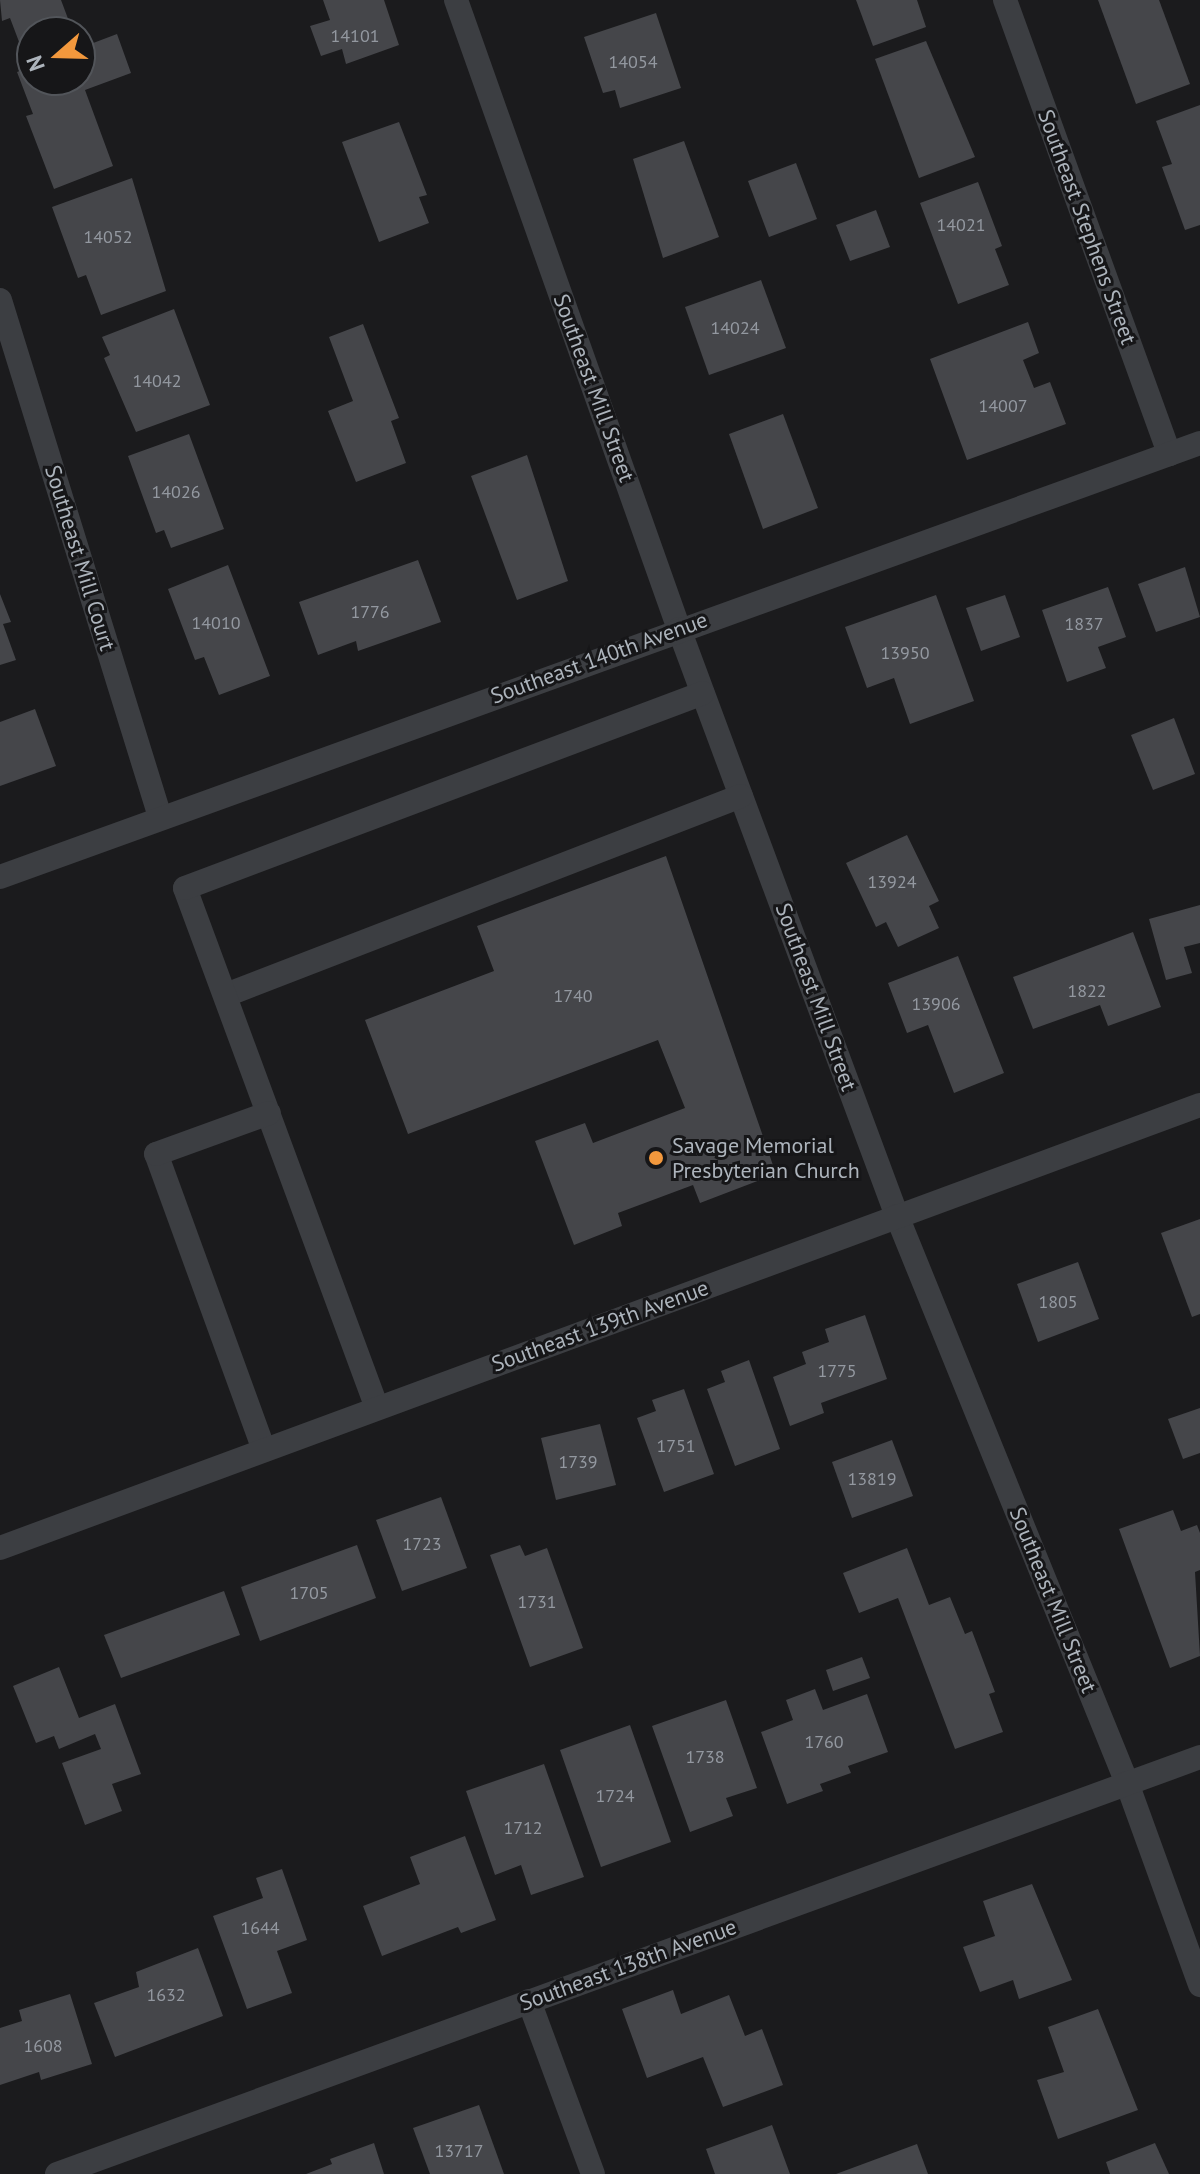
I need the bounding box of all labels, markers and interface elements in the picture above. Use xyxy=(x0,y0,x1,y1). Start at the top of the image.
north arrow xyxy=(16,16,96,96)
house number: 14101 xyxy=(330,25,380,47)
house number: 14054 xyxy=(608,51,658,73)
text: N xyxy=(20,52,51,75)
street label: Southeast Stephens Street xyxy=(1032,106,1142,348)
house number: 14021 xyxy=(936,214,986,236)
house number: 14052 xyxy=(83,226,133,248)
street label: Southeast Mill Street xyxy=(548,291,640,485)
house number: 14024 xyxy=(710,317,760,339)
house number: 14042 xyxy=(132,370,182,392)
house number: 14007 xyxy=(978,395,1028,417)
street label: Southeast Mill Court xyxy=(39,462,121,654)
house number: 14026 xyxy=(151,481,201,503)
house number: 1776 xyxy=(350,601,390,623)
street label: Southeast 140th Avenue xyxy=(487,606,711,710)
house number: 14010 xyxy=(191,612,241,634)
house number: 1837 xyxy=(1064,613,1104,635)
house number: 13950 xyxy=(880,642,930,664)
house number: 13924 xyxy=(867,871,917,893)
street label: Southeast Mill Street xyxy=(770,900,862,1094)
house number: 1822 xyxy=(1067,980,1107,1002)
house number: 1740 xyxy=(553,985,593,1007)
house number: 13906 xyxy=(911,993,961,1015)
place label: Savage Memorial Presbyterian Church xyxy=(672,1132,860,1184)
marker: Savage Memorial Presbyterian Church xyxy=(647,1149,665,1167)
street label: Southeast 139th Avenue xyxy=(488,1274,712,1378)
house number: 1805 xyxy=(1038,1291,1078,1313)
house number: 1775 xyxy=(817,1360,857,1382)
house number: 1751 xyxy=(656,1435,696,1457)
house number: 1739 xyxy=(558,1451,598,1473)
house number: 13819 xyxy=(847,1468,897,1490)
street label: Southeast Mill Street xyxy=(1004,1503,1102,1697)
house number: 1723 xyxy=(402,1533,442,1555)
house number: 1705 xyxy=(289,1582,329,1604)
house number: 1731 xyxy=(517,1591,557,1613)
house number: 1760 xyxy=(804,1731,844,1753)
house number: 1738 xyxy=(685,1746,725,1768)
house number: 1724 xyxy=(595,1785,635,1807)
house number: 1712 xyxy=(503,1817,543,1839)
street label: Southeast 138th Avenue xyxy=(516,1913,740,2017)
house number: 1644 xyxy=(240,1917,280,1939)
house number: 1632 xyxy=(146,1984,186,2006)
house number: 1608 xyxy=(23,2035,63,2057)
house number: 13717 xyxy=(434,2140,484,2162)

